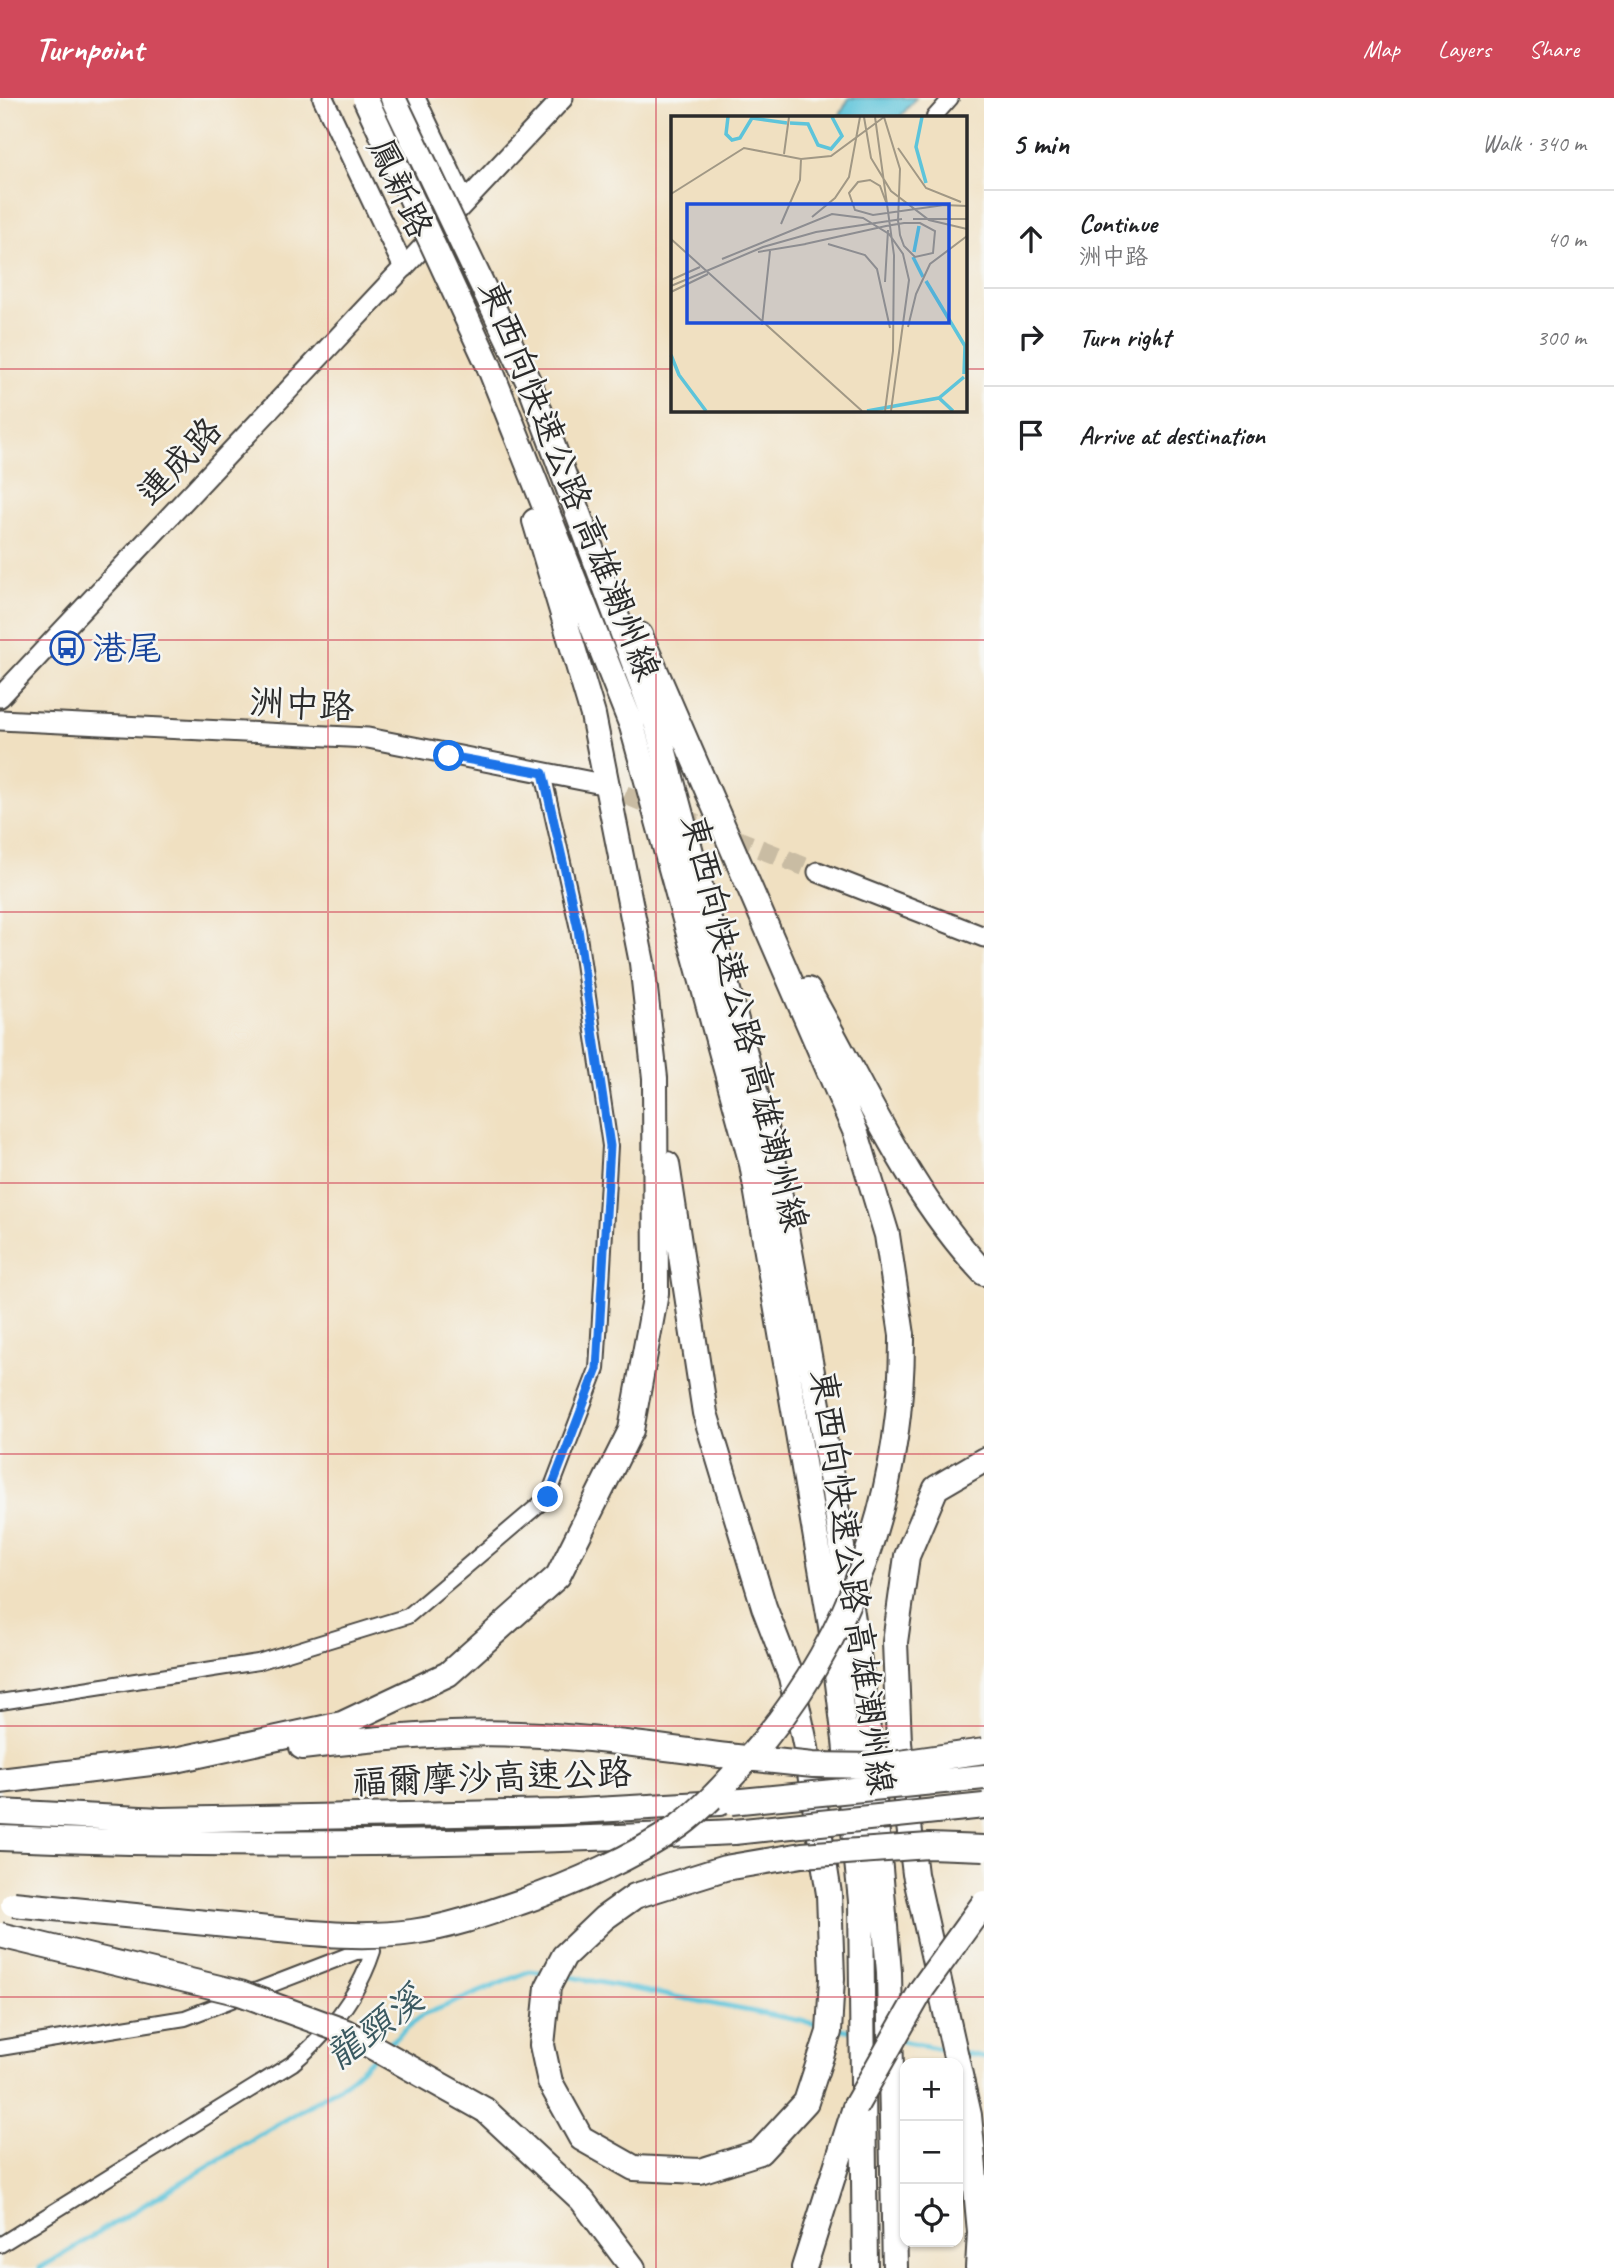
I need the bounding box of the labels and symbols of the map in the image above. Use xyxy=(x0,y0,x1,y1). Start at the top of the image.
inset map xyxy=(671,116,967,411)
street label: 鳳新路 xyxy=(358,131,443,245)
street label: 東西向快速公路 高雄潮州線 xyxy=(468,273,671,687)
street label: 連成路 xyxy=(127,408,232,515)
place label: 港尾 xyxy=(92,626,162,671)
bus stop icon: 港尾 xyxy=(48,629,86,667)
street label: 洲中路 xyxy=(248,679,356,730)
route start xyxy=(433,740,464,771)
street label: 東西向快速公路 高雄潮州線 xyxy=(671,810,818,1236)
street label: 東西向快速公路 高雄潮州線 xyxy=(800,1367,905,1797)
route end xyxy=(532,1481,563,1512)
street label: 福爾摩沙高速公路 xyxy=(351,1750,633,1805)
water label: 龍頸溪 xyxy=(316,1974,434,2080)

